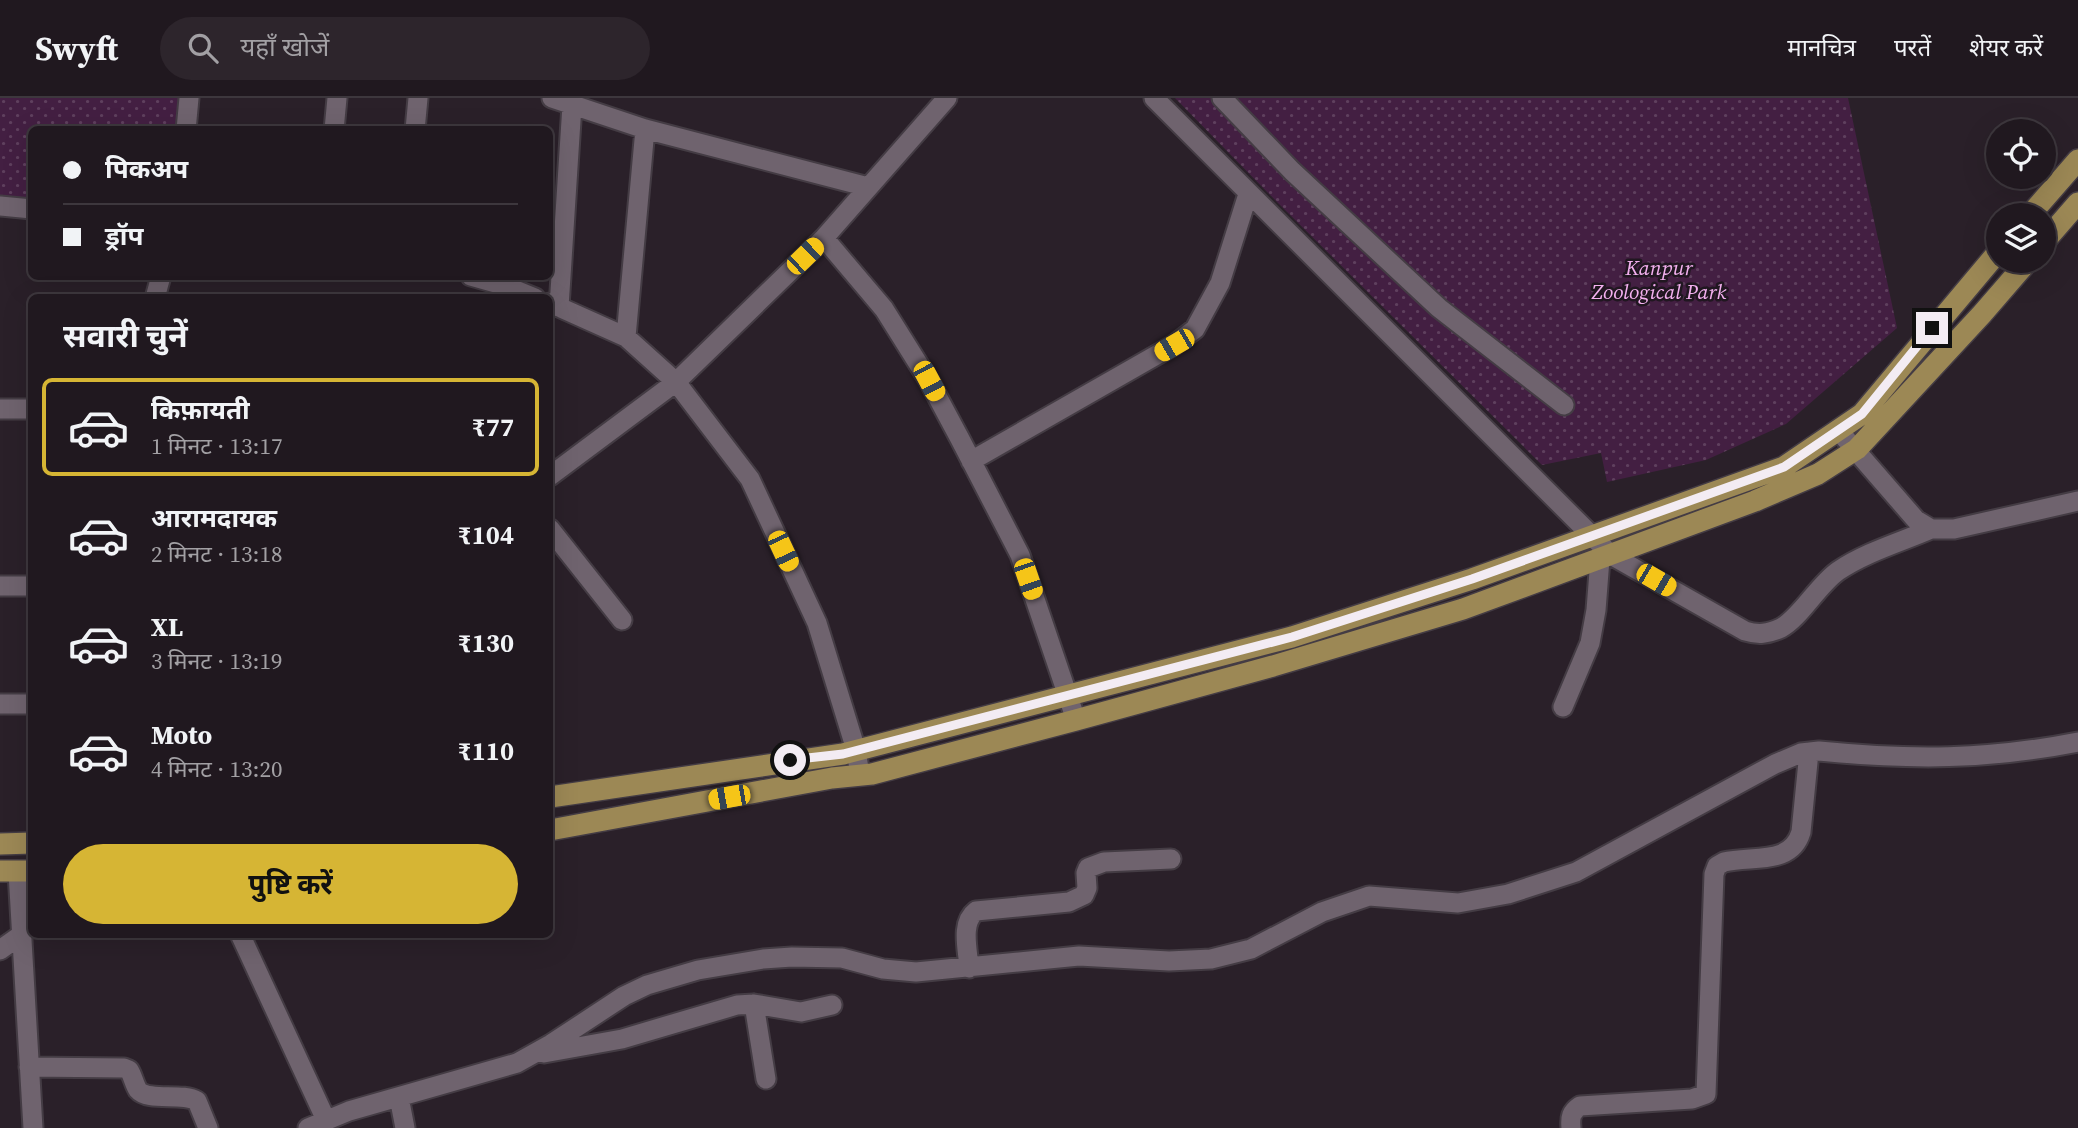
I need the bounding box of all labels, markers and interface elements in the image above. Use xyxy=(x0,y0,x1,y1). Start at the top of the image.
search box xyxy=(160,17,650,80)
text: Swyft xyxy=(35,26,118,71)
icon: search xyxy=(184,29,222,67)
text: यहाँ खोजें xyxy=(240,29,329,65)
text: मानचित्र xyxy=(1787,31,1856,64)
text: परतें xyxy=(1894,31,1931,64)
text: शेयर करें xyxy=(1969,31,2043,64)
map controls xyxy=(1986,119,2056,273)
button: locate xyxy=(1986,119,2056,189)
text: पिकअप xyxy=(105,151,188,187)
button: layers xyxy=(1986,203,2056,273)
text: ड्रॉप xyxy=(105,218,143,254)
car xyxy=(783,234,828,278)
park label: Kanpur Zoological Park xyxy=(1591,253,1726,306)
route end xyxy=(1916,312,1948,344)
text: सवारी चुनें xyxy=(63,314,188,358)
car xyxy=(1151,325,1198,365)
car xyxy=(910,358,949,404)
text: किफ़ायती xyxy=(151,392,250,428)
icon: car xyxy=(67,396,130,459)
text: ₹77 xyxy=(472,409,514,445)
text: 1 मिनट · 13:17 xyxy=(151,430,282,462)
text: आरामदायक xyxy=(151,500,277,536)
icon: car xyxy=(67,504,130,567)
text: ₹104 xyxy=(458,517,514,553)
car xyxy=(765,528,802,574)
text: 2 मिनट · 13:18 xyxy=(151,538,282,570)
car xyxy=(1012,556,1045,602)
car xyxy=(1633,560,1680,600)
text: XL xyxy=(151,609,183,645)
icon: car xyxy=(67,612,130,675)
text: ₹130 xyxy=(458,625,514,661)
text: 3 मिनट · 13:19 xyxy=(151,645,282,677)
text: Moto xyxy=(151,717,212,753)
icon: car xyxy=(67,720,130,783)
text: ₹110 xyxy=(458,733,514,769)
route start xyxy=(774,744,806,776)
text: 4 मिनट · 13:20 xyxy=(151,753,282,785)
car xyxy=(707,783,752,811)
button: पुष्टि करें xyxy=(63,844,518,924)

